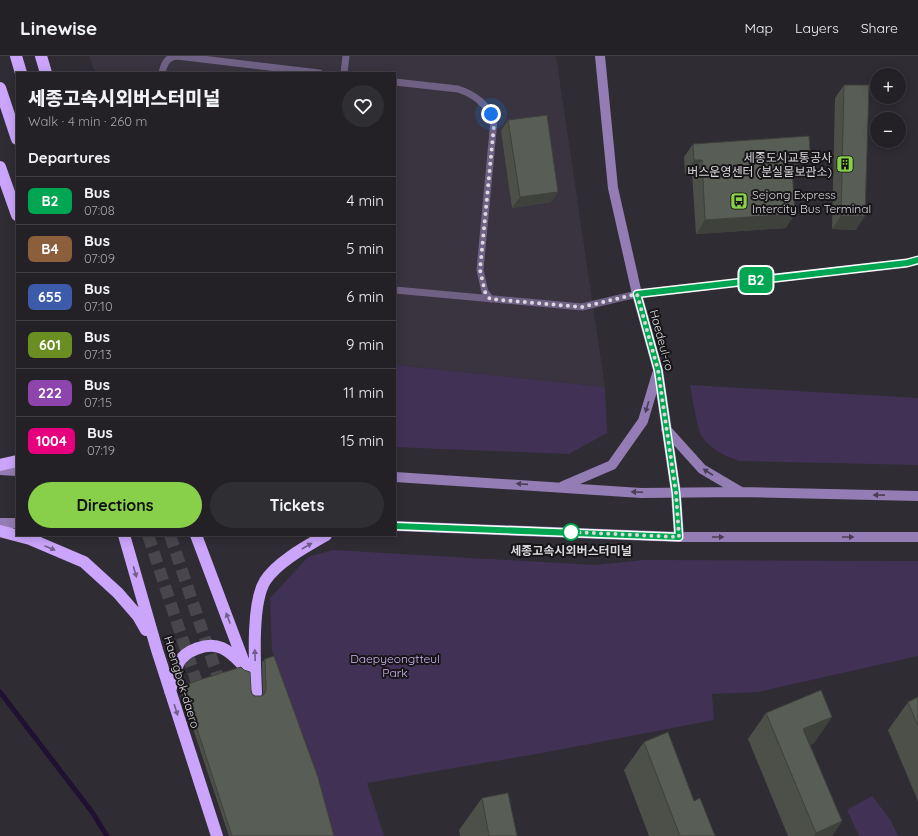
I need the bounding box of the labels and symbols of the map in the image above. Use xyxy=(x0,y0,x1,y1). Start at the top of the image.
your location xyxy=(481,104,501,124)
place label: 세종도시교통공사 버스운영센터 (분실물보관소) xyxy=(687,150,832,179)
building icon: 세종도시교통공사 버스운영센터 (분실물보관소) xyxy=(835,154,855,174)
place label: Sejong Express Intercity Bus Terminal xyxy=(752,187,871,216)
bus stop icon: Sejong Express Intercity Bus Terminal xyxy=(729,191,749,211)
line badge: B2 xyxy=(738,267,774,293)
street label: Haedeul-ro xyxy=(647,308,677,372)
one-way arrow xyxy=(644,401,650,413)
one-way arrow xyxy=(703,468,713,476)
one-way arrow xyxy=(516,481,528,488)
one-way arrow xyxy=(631,489,643,496)
one-way arrow xyxy=(873,492,885,499)
marker: 세종고속시외버스터미널 xyxy=(562,523,580,541)
one-way arrow xyxy=(712,534,725,540)
one-way arrow xyxy=(842,534,855,540)
one-way arrow xyxy=(301,542,313,549)
place label: 세종고속시외버스터미널 xyxy=(510,543,632,558)
one-way arrow xyxy=(44,545,56,551)
one-way arrow xyxy=(132,567,138,579)
one-way arrow xyxy=(224,612,230,624)
street label: Haengbok-daero xyxy=(161,634,203,730)
one-way arrow xyxy=(252,648,258,661)
park label: Daepyeongtteul Park xyxy=(350,651,440,680)
one-way arrow xyxy=(174,705,180,717)

